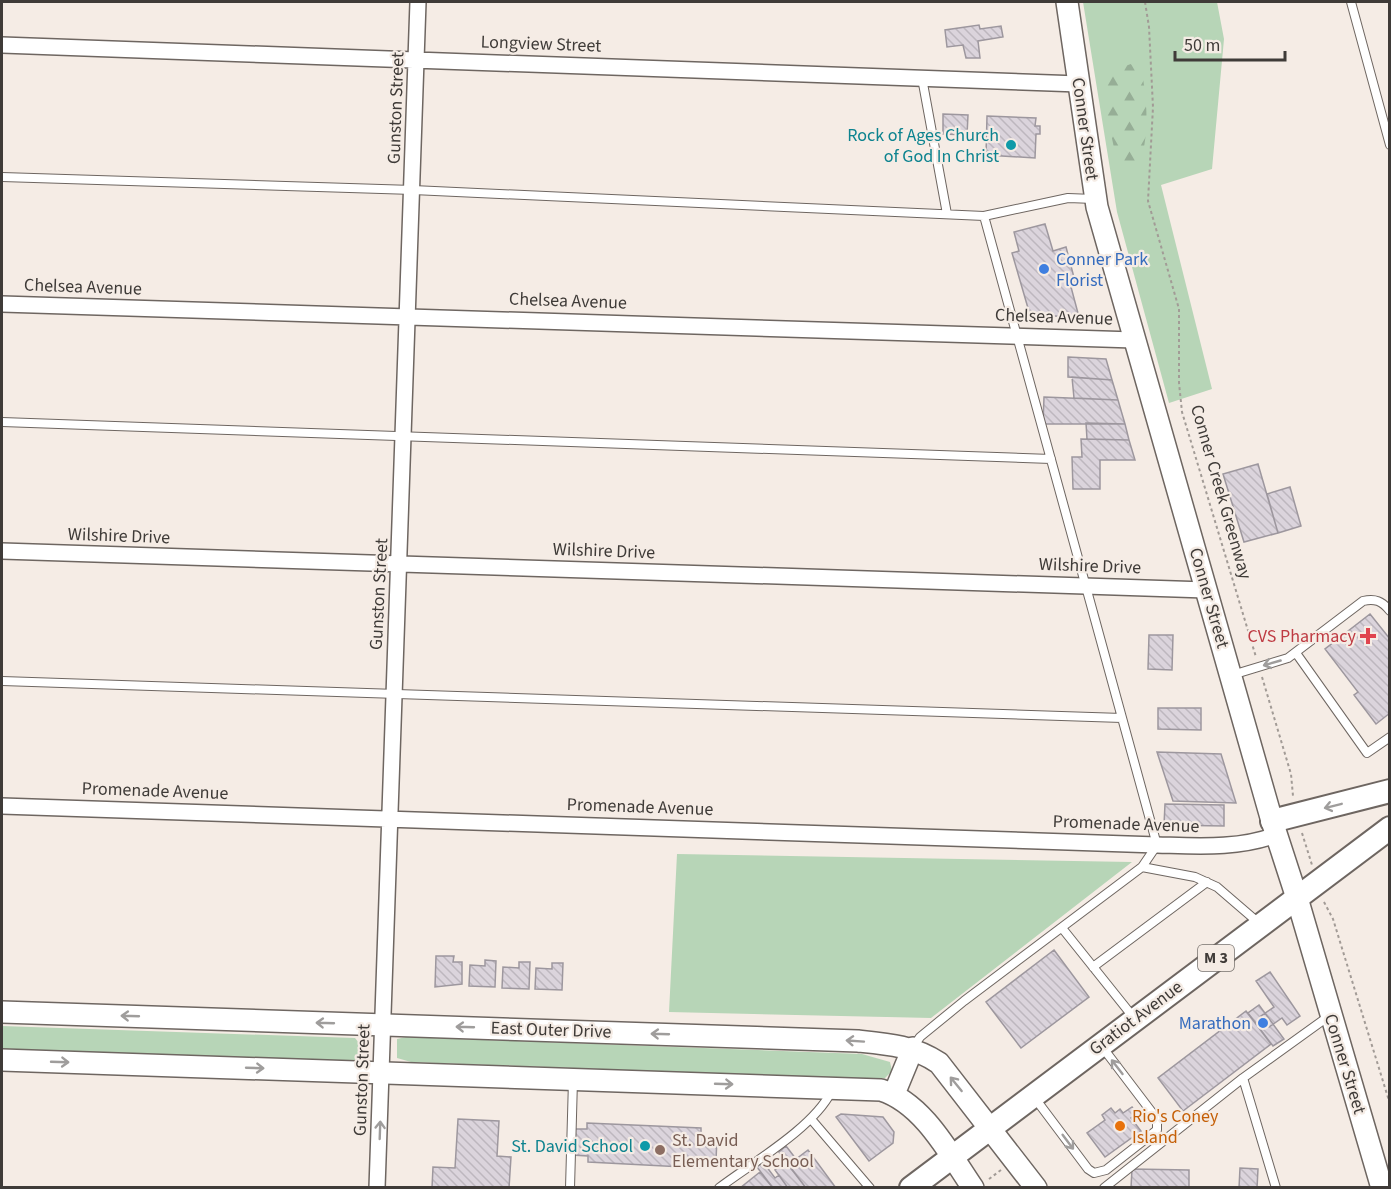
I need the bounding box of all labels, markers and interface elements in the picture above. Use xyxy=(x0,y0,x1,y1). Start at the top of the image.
scale bar xyxy=(1175,24,1284,62)
street label: Longview Street xyxy=(480,29,602,59)
text: 50 m xyxy=(1184,33,1220,58)
street label: Gunston Street xyxy=(382,52,410,164)
street label: Conner Street xyxy=(1065,76,1105,182)
place label: Rock of Ages Church of God In Christ xyxy=(847,123,999,169)
marker: Rock of Ages Church of God In Christ xyxy=(1004,138,1018,152)
place label: Conner Park Florist xyxy=(1056,247,1148,293)
marker: Conner Park Florist xyxy=(1037,262,1051,276)
street label: Chelsea Avenue xyxy=(24,272,142,302)
street label: Chelsea Avenue xyxy=(509,286,627,316)
street label: Chelsea Avenue xyxy=(995,302,1113,332)
street label: Conner Creek Greenway xyxy=(1184,402,1258,583)
street label: Wilshire Drive xyxy=(67,522,171,550)
street label: Gunston Street xyxy=(364,537,394,651)
street label: Wilshire Drive xyxy=(552,537,656,565)
street label: Conner Street xyxy=(1183,545,1235,651)
street label: Wilshire Drive xyxy=(1038,552,1142,580)
place label: CVS Pharmacy xyxy=(1247,624,1357,649)
marker: CVS Pharmacy xyxy=(1361,629,1375,643)
one-way arrow xyxy=(1263,658,1282,669)
street label: Promenade Avenue xyxy=(81,776,229,806)
street label: Promenade Avenue xyxy=(566,792,714,822)
one-way arrow xyxy=(1324,800,1343,812)
street label: Promenade Avenue xyxy=(1052,809,1200,839)
road number: M 3 xyxy=(1198,945,1234,971)
street label: Gratiot Avenue xyxy=(1084,975,1188,1061)
one-way arrow xyxy=(120,1010,140,1022)
place label: Marathon xyxy=(1179,1011,1251,1036)
street label: Conner Street xyxy=(1318,1011,1372,1117)
street label: East Outer Drive xyxy=(490,1015,612,1045)
marker: Marathon xyxy=(1256,1016,1270,1030)
one-way arrow xyxy=(315,1017,335,1028)
one-way arrow xyxy=(456,1022,476,1033)
street label: Gunston Street xyxy=(348,1024,376,1136)
one-way arrow xyxy=(651,1028,671,1040)
one-way arrow xyxy=(846,1035,866,1046)
one-way arrow xyxy=(49,1056,69,1068)
one-way arrow xyxy=(1111,1059,1124,1075)
one-way arrow xyxy=(244,1062,264,1074)
one-way arrow xyxy=(950,1076,963,1092)
one-way arrow xyxy=(713,1079,733,1090)
place label: Rio's Coney Island xyxy=(1132,1104,1219,1150)
marker: Rio's Coney Island xyxy=(1113,1119,1127,1133)
one-way arrow xyxy=(374,1120,385,1140)
place label: St. David Elementary School xyxy=(672,1128,814,1174)
place label: St. David School xyxy=(511,1134,633,1159)
one-way arrow xyxy=(1062,1134,1074,1150)
marker: St. David School xyxy=(638,1139,652,1153)
marker: St. David Elementary School xyxy=(653,1143,667,1157)

